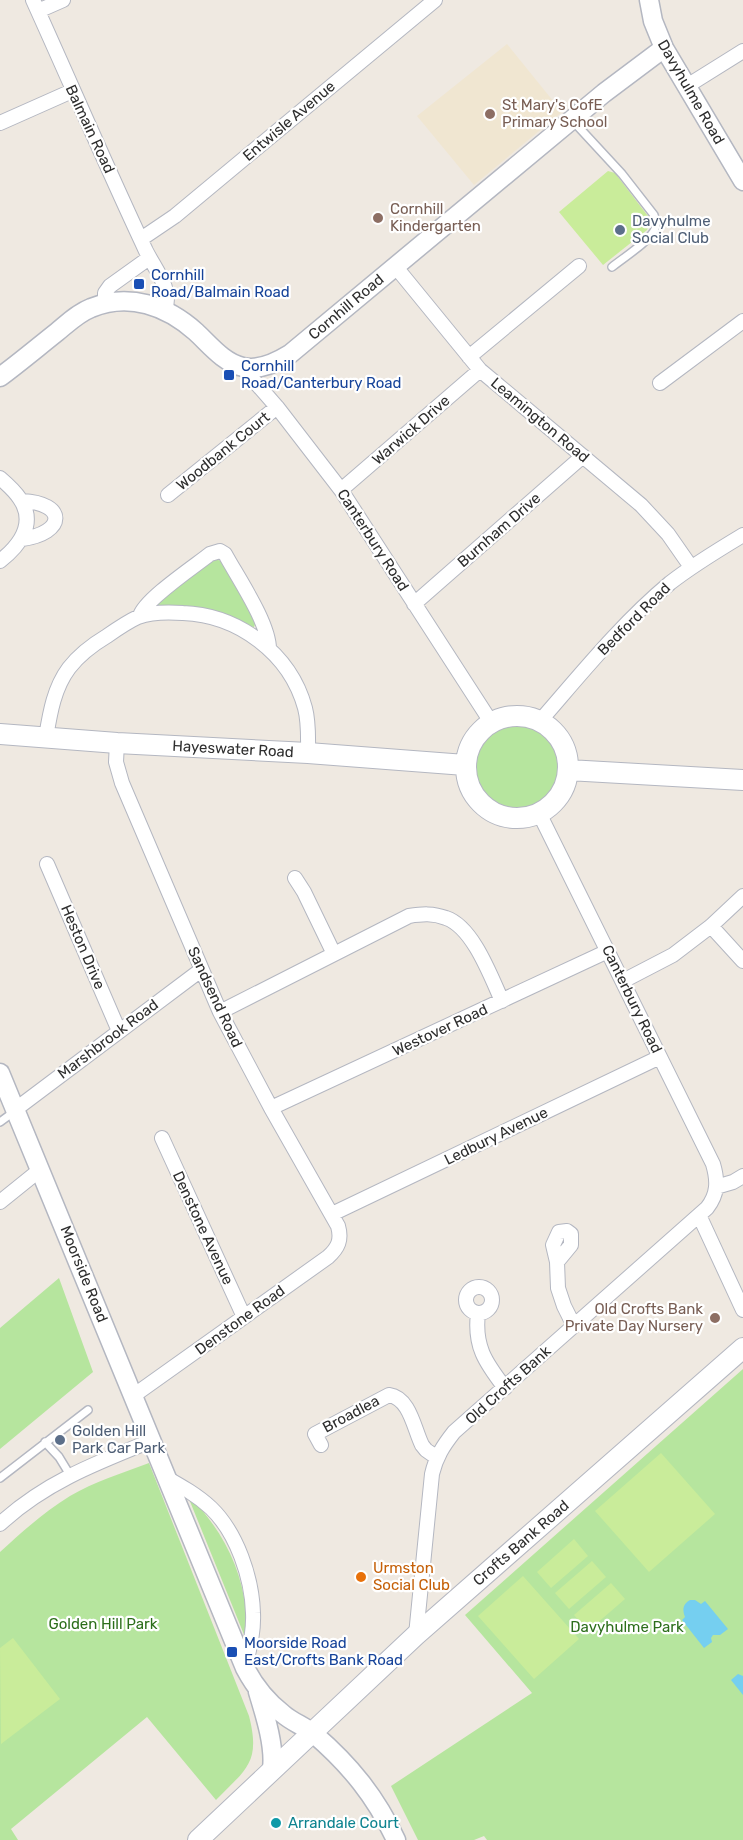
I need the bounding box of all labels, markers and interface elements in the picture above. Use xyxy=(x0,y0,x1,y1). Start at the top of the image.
street label: Davyhulme Road xyxy=(654,36,728,148)
street label: Entwisle Avenue xyxy=(239,77,339,165)
street label: Balmain Road xyxy=(62,82,118,176)
place label: St Mary's CofE Primary School xyxy=(502,96,607,131)
marker: St Mary's CofE Primary School xyxy=(483,107,497,121)
place label: Cornhill Kindergarten xyxy=(390,200,481,235)
marker: Cornhill Kindergarten xyxy=(371,211,385,225)
place label: Davyhulme Social Club xyxy=(632,212,711,247)
marker: Davyhulme Social Club xyxy=(613,223,627,237)
place label: Cornhill Road/Balmain Road xyxy=(151,266,290,301)
street label: Cornhill Road xyxy=(305,270,387,344)
marker: Cornhill Road/Balmain Road xyxy=(132,277,146,291)
place label: Cornhill Road/Canterbury Road xyxy=(241,357,401,392)
marker: Cornhill Road/Canterbury Road xyxy=(222,368,236,382)
street label: Leamington Road xyxy=(487,374,593,466)
street label: Warwick Drive xyxy=(368,391,454,469)
street label: Woodbank Court xyxy=(173,408,273,494)
street label: Canterbury Road xyxy=(333,486,413,594)
street label: Burnham Drive xyxy=(454,489,544,571)
street label: Bedford Road xyxy=(594,579,674,659)
street label: Hayeswater Road xyxy=(172,737,294,761)
street label: Heston Drive xyxy=(57,902,109,992)
street label: Canterbury Road xyxy=(598,942,666,1056)
street label: Sandsend Road xyxy=(184,944,246,1050)
street label: Marshbrook Road xyxy=(54,995,162,1083)
street label: Westover Road xyxy=(390,1000,490,1060)
street label: Ledbury Avenue xyxy=(441,1103,551,1169)
street label: Denstone Avenue xyxy=(169,1168,237,1288)
street label: Moorside Road xyxy=(56,1223,112,1325)
street label: Denstone Road xyxy=(192,1281,288,1359)
place label: Old Crofts Bank Private Day Nursery xyxy=(565,1300,703,1335)
marker: Old Crofts Bank Private Day Nursery xyxy=(708,1311,722,1325)
street label: Old Crofts Bank xyxy=(462,1342,555,1428)
street label: Broadlea xyxy=(320,1392,382,1436)
place label: Golden Hill Park Car Park xyxy=(72,1422,166,1457)
marker: Golden Hill Park Car Park xyxy=(53,1433,67,1447)
street label: Crofts Bank Road xyxy=(469,1496,573,1590)
place label: Urmston Social Club xyxy=(373,1559,450,1594)
marker: Urmston Social Club xyxy=(354,1570,368,1584)
park label: Golden Hill Park xyxy=(48,1615,158,1633)
park label: Davyhulme Park xyxy=(570,1618,684,1636)
place label: Moorside Road East/Crofts Bank Road xyxy=(244,1634,403,1669)
marker: Moorside Road East/Crofts Bank Road xyxy=(225,1645,239,1659)
place label: Arrandale Court xyxy=(288,1814,399,1832)
marker: Arrandale Court xyxy=(269,1816,283,1830)

